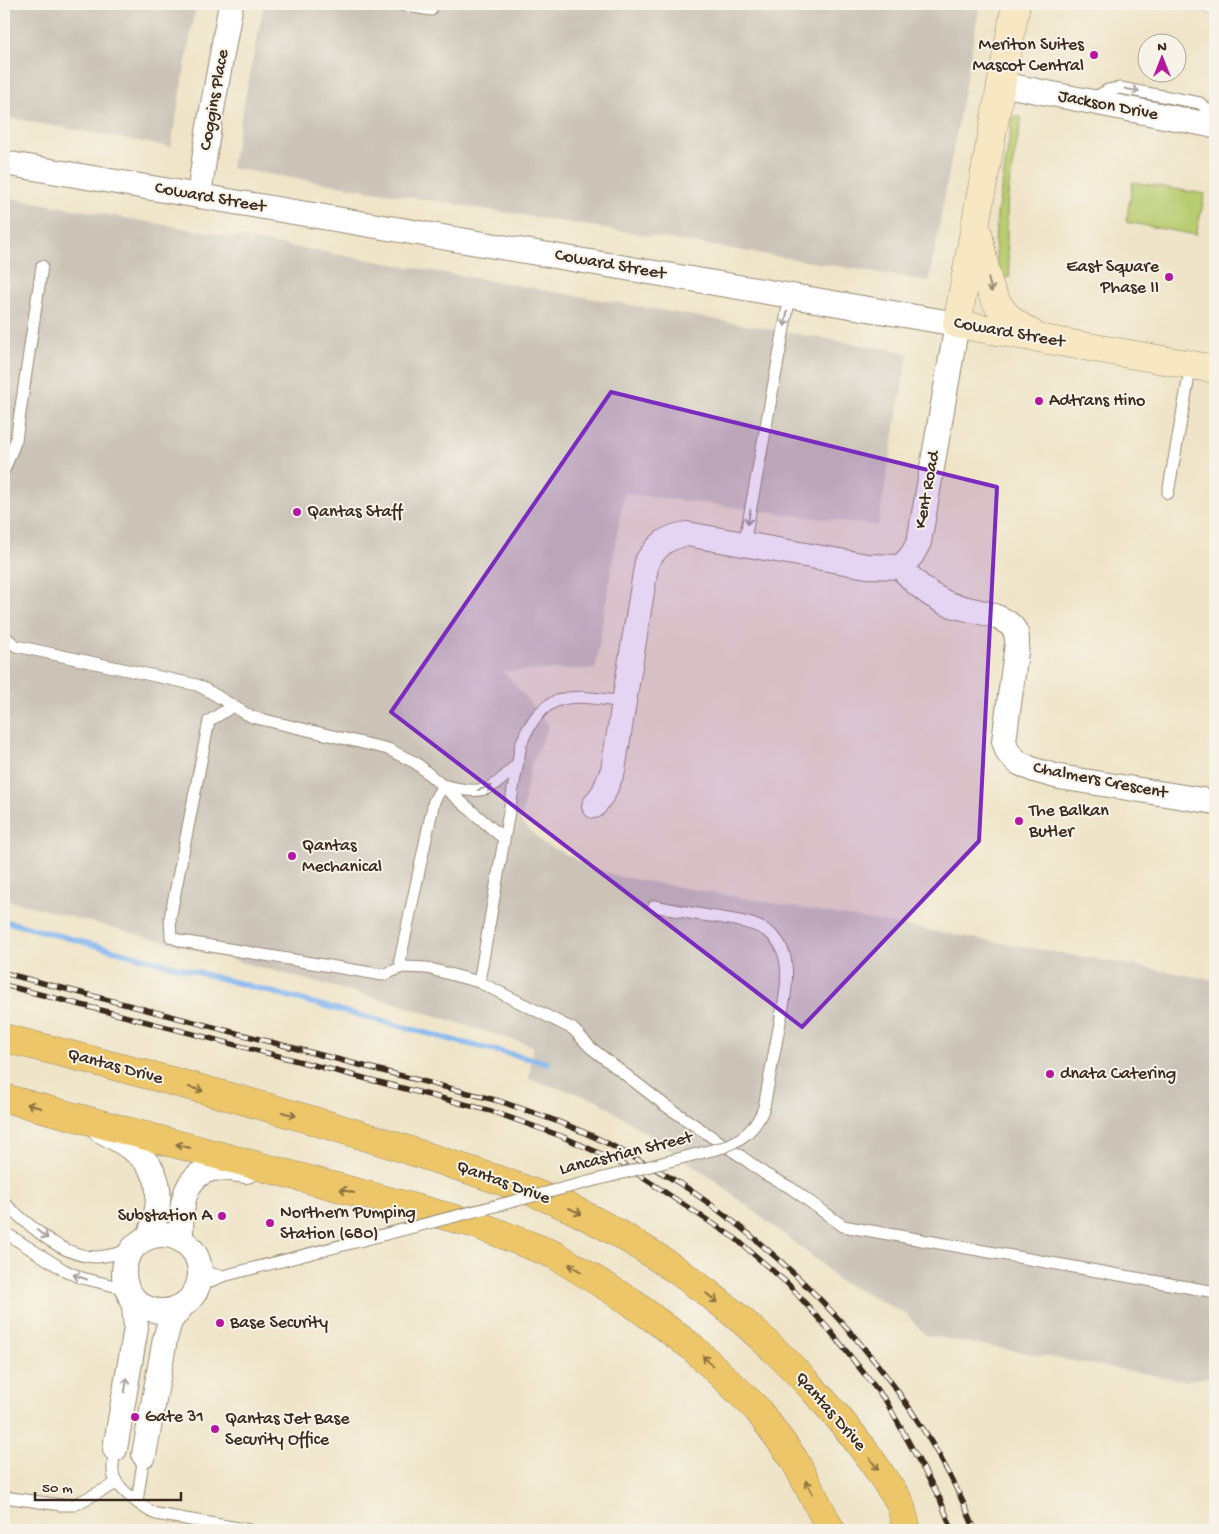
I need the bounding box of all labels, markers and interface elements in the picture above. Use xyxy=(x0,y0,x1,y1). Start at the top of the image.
north arrow xyxy=(1136,32,1186,82)
place label: Meriton Suites Mascot Central xyxy=(973,35,1085,77)
text: N xyxy=(1157,39,1167,56)
street label: Coggins Place xyxy=(196,47,234,152)
marker: Meriton Suites Mascot Central xyxy=(1088,49,1100,61)
street label: Jackson Drive xyxy=(1056,86,1161,126)
one-way arrow xyxy=(1123,86,1139,96)
street label: Coward Street xyxy=(153,178,269,218)
street label: Coward Street xyxy=(553,245,669,285)
place label: East Square Phase II xyxy=(1066,257,1160,299)
marker: East Square Phase II xyxy=(1163,271,1175,283)
one-way arrow xyxy=(986,277,995,293)
one-way arrow xyxy=(780,311,790,327)
street label: Coward Street xyxy=(952,313,1068,353)
place label: Adtrans Hino xyxy=(1049,391,1145,412)
marker: Adtrans Hino xyxy=(1033,395,1045,407)
street label: Kent Road xyxy=(911,448,945,531)
place label: Qantas Staff xyxy=(307,502,404,523)
marker: Qantas Staff xyxy=(291,506,303,518)
one-way arrow xyxy=(744,509,754,525)
street label: Chalmers Crescent xyxy=(1031,758,1170,805)
one-way arrow xyxy=(476,783,492,792)
place label: The Balkan Butler xyxy=(1028,801,1109,843)
marker: The Balkan Butler xyxy=(1013,815,1025,827)
place label: Qantas Mechanical xyxy=(302,836,382,878)
marker: Qantas Mechanical xyxy=(286,850,298,862)
street label: Qantas Drive xyxy=(65,1044,166,1090)
place label: dnata Catering xyxy=(1060,1064,1176,1085)
marker: dnata Catering xyxy=(1044,1068,1056,1080)
one-way arrow xyxy=(187,1084,203,1094)
one-way arrow xyxy=(26,1101,42,1110)
one-way arrow xyxy=(281,1109,297,1119)
street label: Lancastrian Street xyxy=(557,1127,696,1181)
one-way arrow xyxy=(176,1141,192,1151)
street label: Qantas Drive xyxy=(453,1156,553,1210)
one-way arrow xyxy=(339,1185,355,1195)
place label: Northern Pumping Station (680) xyxy=(280,1203,416,1245)
place label: Substation A xyxy=(118,1206,213,1227)
one-way arrow xyxy=(568,1206,583,1216)
marker: Substation A xyxy=(216,1210,228,1222)
marker: Northern Pumping Station (680) xyxy=(264,1217,276,1229)
one-way arrow xyxy=(35,1229,49,1239)
one-way arrow xyxy=(569,1262,583,1272)
one-way arrow xyxy=(72,1271,88,1281)
one-way arrow xyxy=(706,1292,719,1303)
place label: Base Security xyxy=(229,1313,328,1334)
marker: Base Security xyxy=(214,1317,226,1329)
one-way arrow xyxy=(701,1355,714,1367)
street label: Qantas Drive xyxy=(790,1368,871,1456)
one-way arrow xyxy=(122,1377,132,1393)
place label: Gate 31 xyxy=(145,1407,204,1428)
place label: Qantas Jet Base Security Office xyxy=(225,1409,350,1451)
marker: Gate 31 xyxy=(129,1411,141,1423)
marker: Qantas Jet Base Security Office xyxy=(209,1423,221,1435)
one-way arrow xyxy=(869,1457,879,1471)
scale bar xyxy=(35,1469,181,1501)
text: 50 m xyxy=(42,1480,73,1498)
one-way arrow xyxy=(804,1480,813,1495)

